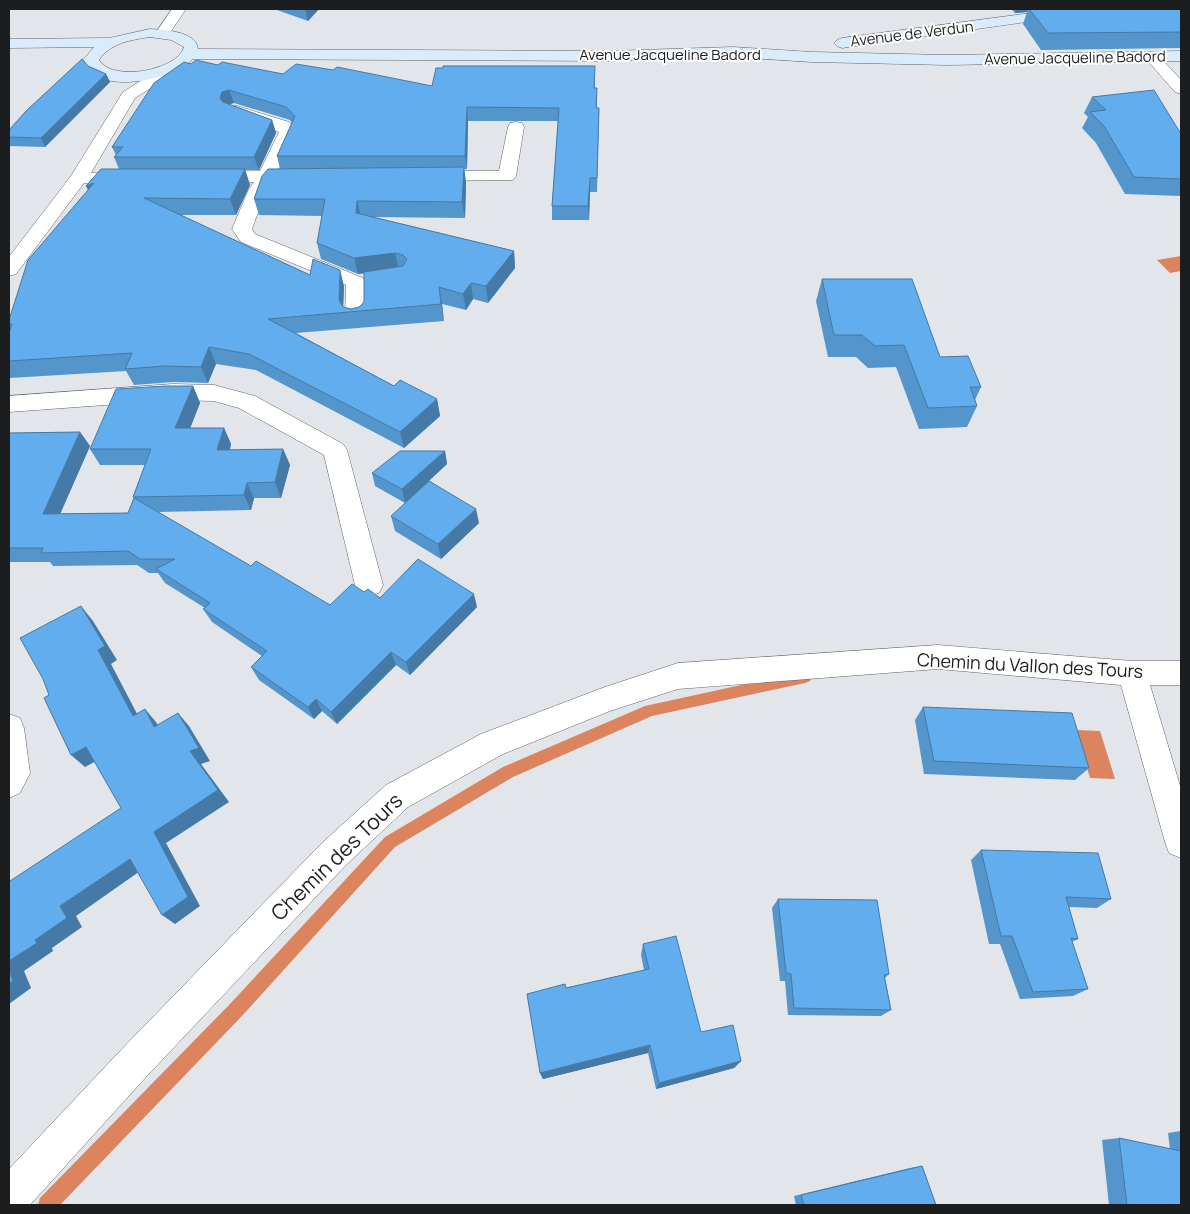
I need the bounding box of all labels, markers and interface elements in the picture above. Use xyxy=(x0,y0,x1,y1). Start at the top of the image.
street label: Avenue de Verdun xyxy=(849,16,975,51)
street label: Avenue Jacqueline Badord xyxy=(579,44,761,65)
street label: Avenue Jacqueline Badord xyxy=(984,45,1166,70)
street label: Chemin du Vallon des Tours xyxy=(916,647,1144,683)
street label: Chemin des Tours xyxy=(264,786,408,926)

